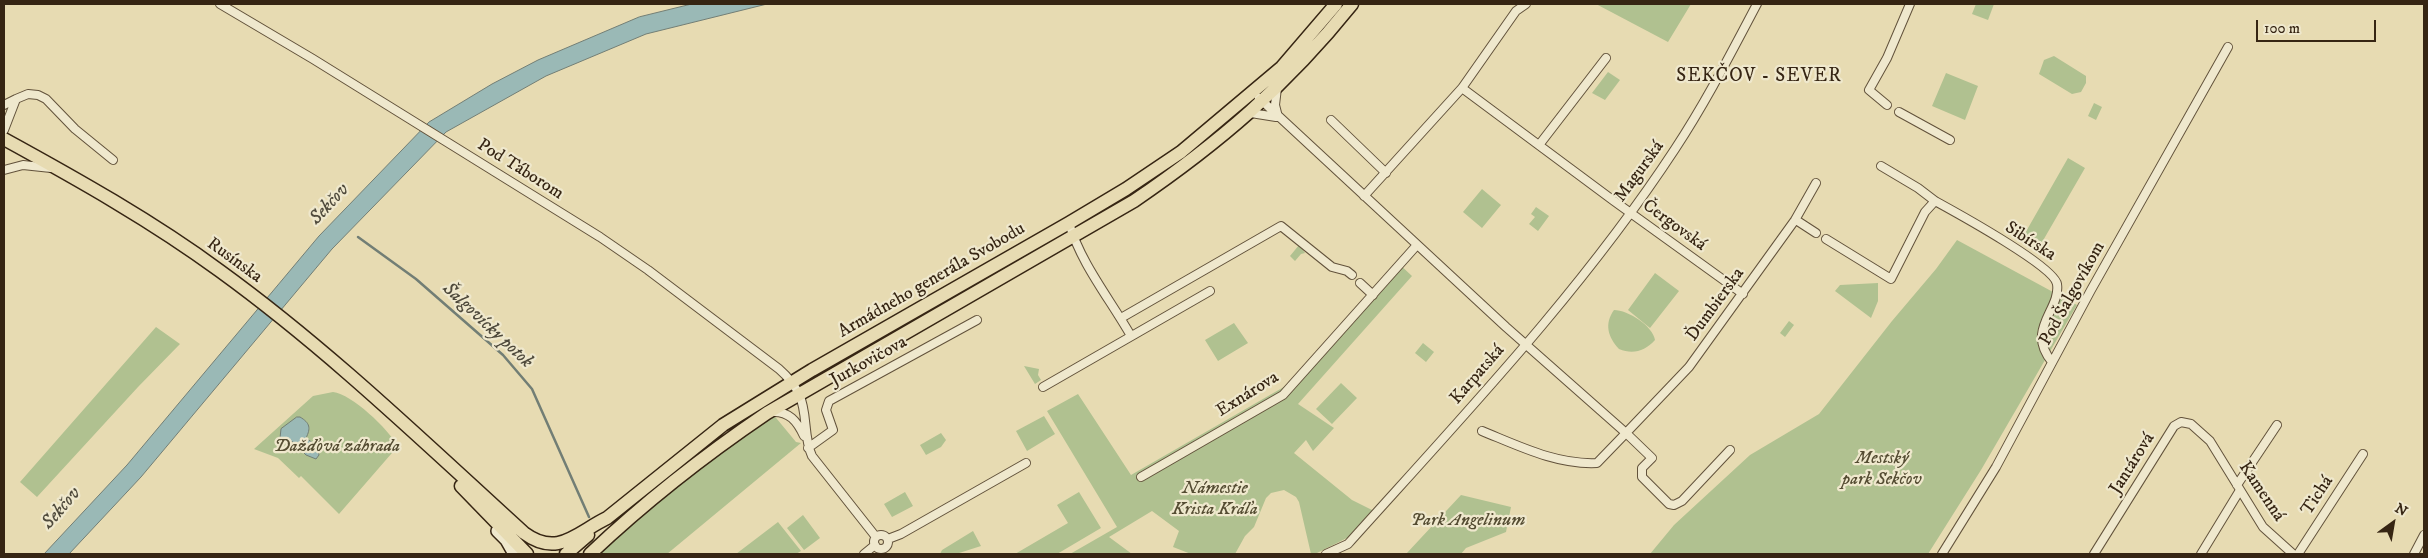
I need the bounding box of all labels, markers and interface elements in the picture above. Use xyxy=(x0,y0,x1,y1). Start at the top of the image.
scale bar xyxy=(2258,10,2378,42)
text: 100 m xyxy=(2264,19,2300,38)
district label: SEKČOV - SEVER xyxy=(1674,66,1844,88)
street label: Pod Táborom xyxy=(473,135,567,205)
street label: Magurská xyxy=(1610,137,1670,207)
water label: Sekčov xyxy=(305,180,355,230)
street label: Čergovská xyxy=(1638,195,1710,257)
street label: Sibírska xyxy=(2000,218,2060,266)
street label: Armádneho generála Svobodu xyxy=(835,219,1029,343)
street label: Rusínska xyxy=(202,234,266,288)
street label: Pod Šalgovíkom xyxy=(2036,238,2110,350)
street label: Ďumbierska xyxy=(1682,264,1750,346)
water label: Šalgovícky potok xyxy=(437,278,537,374)
street label: Jurkovičova xyxy=(827,332,911,392)
street label: Karpatská xyxy=(1446,341,1510,409)
street label: Exnárova xyxy=(1213,367,1283,423)
street label: Jantárová xyxy=(2106,429,2160,499)
park label: Dažďová záhrada xyxy=(274,436,400,458)
park label: Mestský park Sekčov xyxy=(1842,448,1922,490)
street label: Kamenná xyxy=(2233,458,2289,526)
street label: Tichá xyxy=(2297,472,2339,520)
park label: Námestie Krista Kráľa xyxy=(1172,478,1258,520)
water label: Sekčov xyxy=(38,483,86,535)
north arrow xyxy=(2368,498,2418,548)
text: N xyxy=(2391,500,2411,521)
park label: Park Angelinum xyxy=(1411,510,1525,532)

